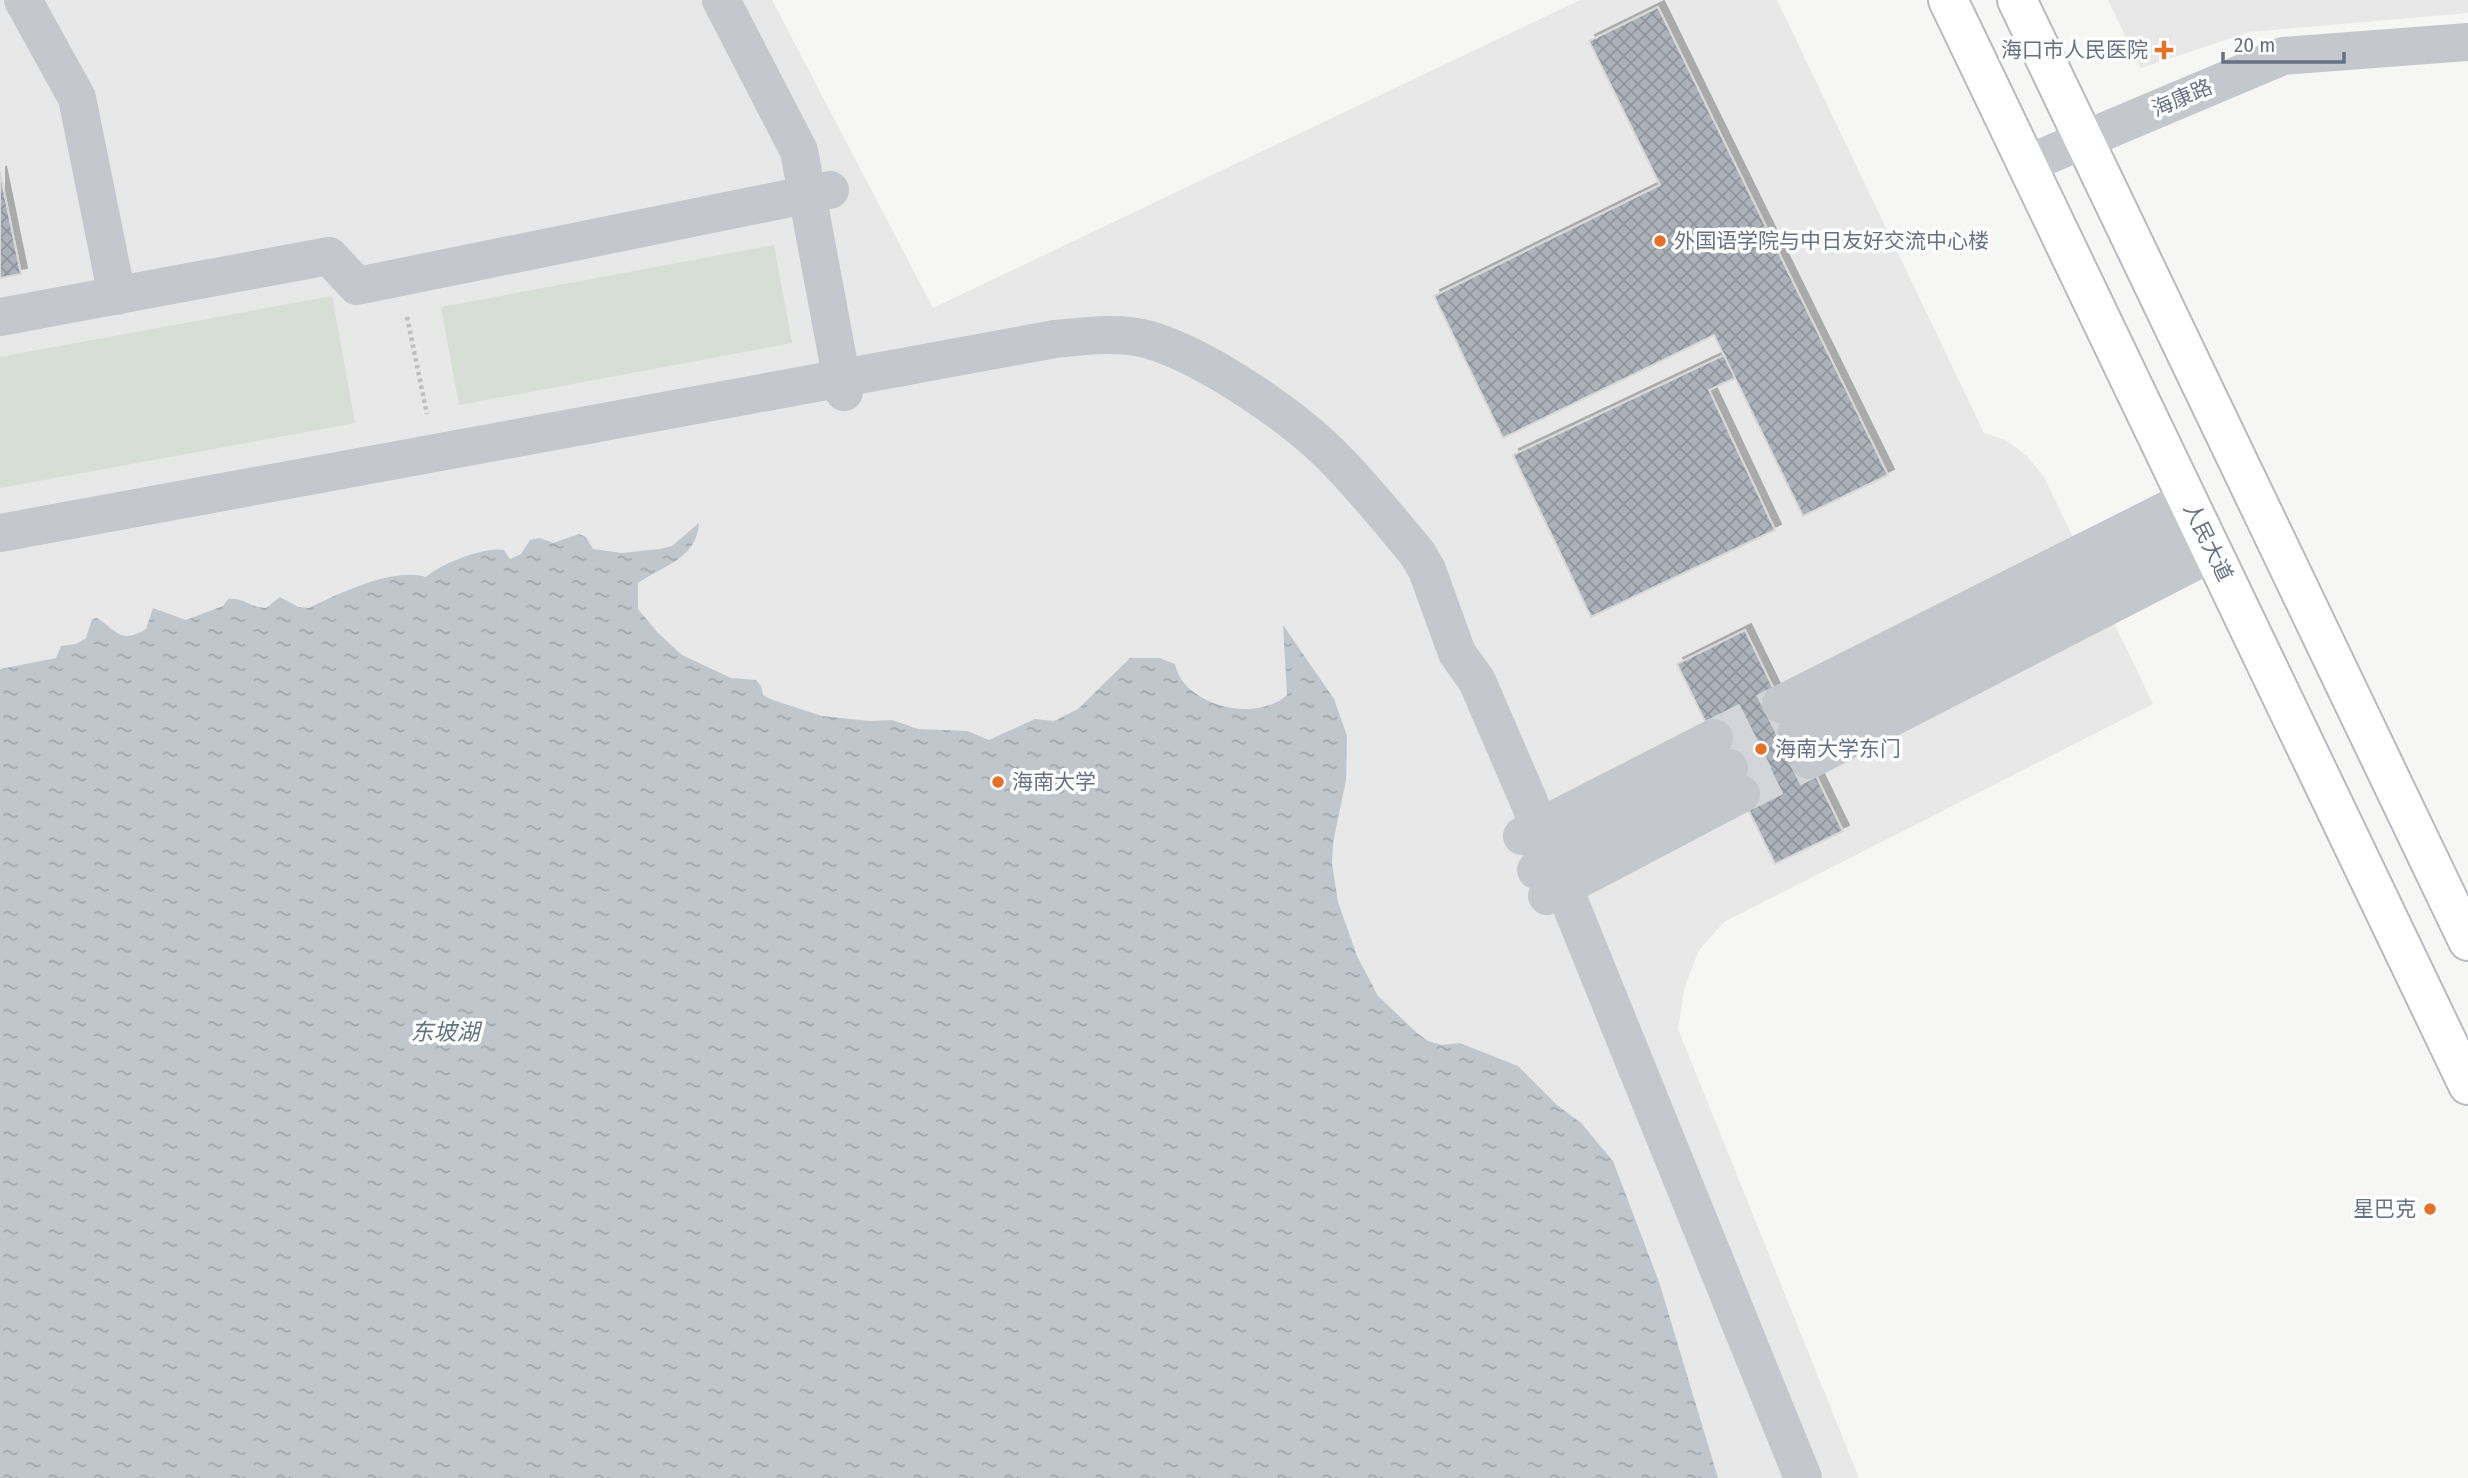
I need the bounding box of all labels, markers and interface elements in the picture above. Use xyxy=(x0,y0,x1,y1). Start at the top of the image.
scale bar xyxy=(2223,21,2344,65)
text: 20 m xyxy=(2234,32,2275,58)
place label: 海口市人民医院 xyxy=(2001,37,2148,63)
marker: 海口市人民医院 xyxy=(2154,40,2174,60)
street label: 海康路 xyxy=(2148,74,2216,122)
place label: 外国语学院与中日友好交流中心楼 xyxy=(1674,228,1989,254)
marker: 外国语学院与中日友好交流中心楼 xyxy=(1652,233,1668,249)
street label: 人民大道 xyxy=(2178,499,2238,585)
place label: 海南大学东门 xyxy=(1775,736,1901,762)
marker: 海南大学东门 xyxy=(1753,741,1769,757)
place label: 海南大学 xyxy=(1012,769,1096,795)
marker: 海南大学 xyxy=(990,774,1006,790)
water label: 东坡湖 xyxy=(411,1018,483,1046)
place label: 星巴克 xyxy=(2353,1196,2416,1222)
marker: 星巴克 xyxy=(2422,1201,2438,1217)

